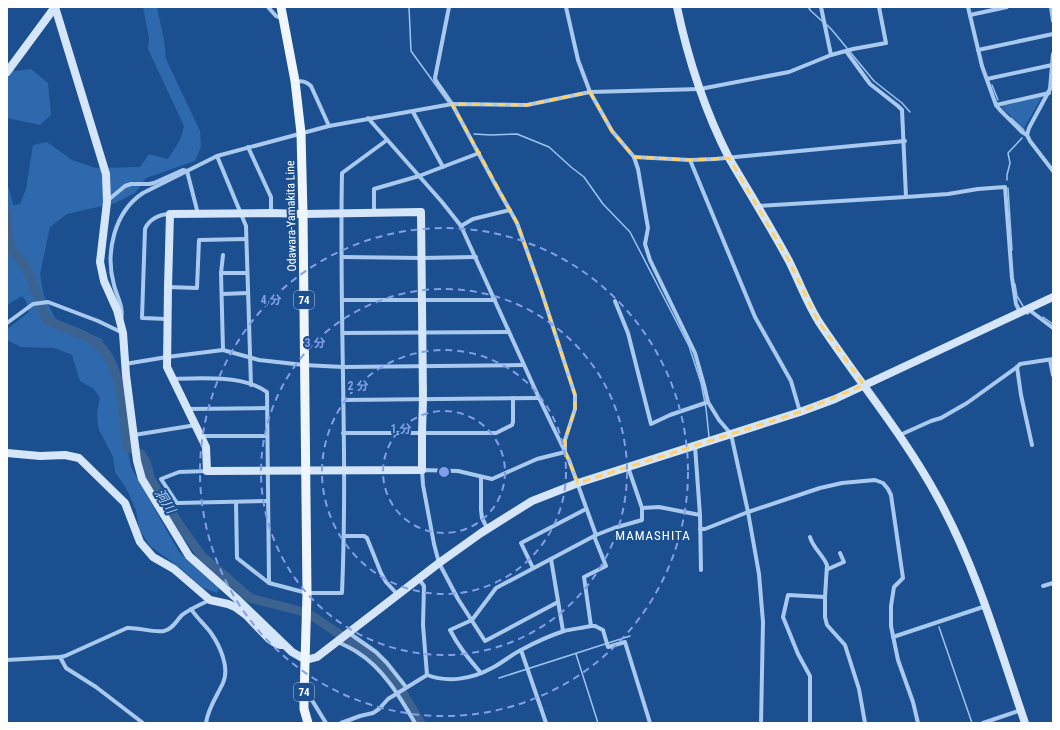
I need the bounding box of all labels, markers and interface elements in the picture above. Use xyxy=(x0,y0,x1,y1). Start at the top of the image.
street label: Odawara-Yamakita Line xyxy=(283,160,299,272)
road number: 74 xyxy=(294,291,314,309)
text: 4 分 xyxy=(261,293,281,307)
text: 3 分 xyxy=(305,336,325,350)
text: 2 分 xyxy=(348,379,368,393)
text: 1 分 xyxy=(391,422,411,436)
centre of rings xyxy=(437,465,451,479)
water label: 洞川 xyxy=(152,486,179,518)
district label: MAMASHITA xyxy=(615,528,691,543)
road number: 74 xyxy=(294,683,314,701)

